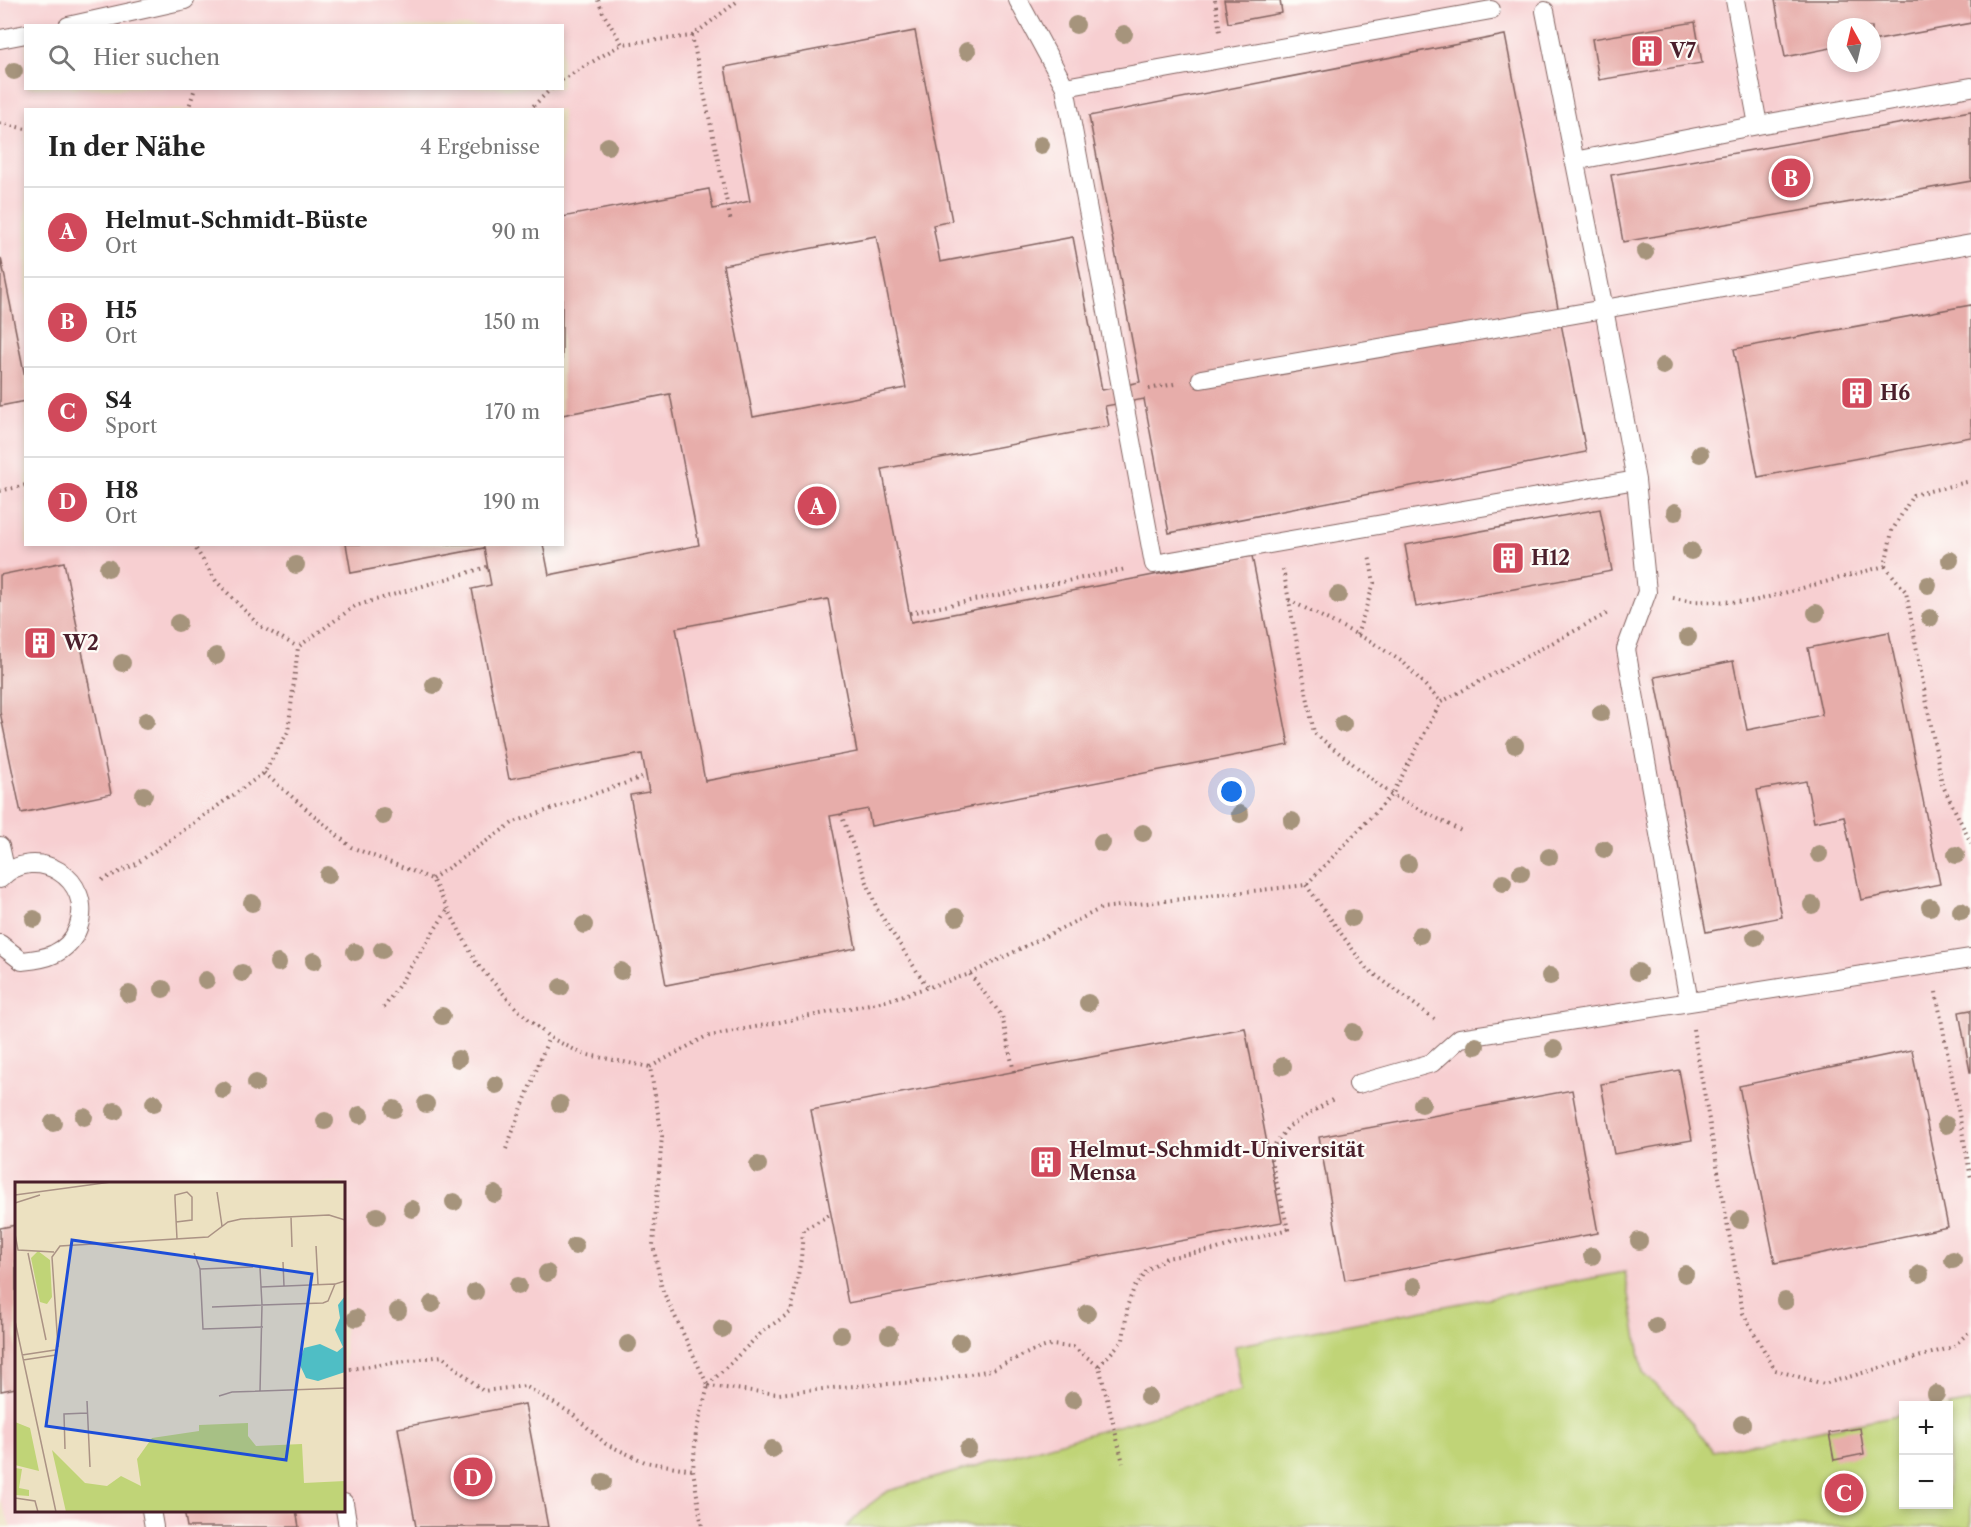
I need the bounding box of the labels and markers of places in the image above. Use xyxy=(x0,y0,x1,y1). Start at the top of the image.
building icon: V7 xyxy=(1629,33,1665,69)
place label: V7 xyxy=(1669,39,1696,63)
pin: B xyxy=(1772,156,1810,201)
building icon: H6 xyxy=(1839,375,1875,411)
place label: H6 xyxy=(1880,381,1910,405)
pin: A xyxy=(798,484,836,528)
building icon: H12 xyxy=(1490,540,1526,576)
place label: H12 xyxy=(1531,546,1570,570)
building icon: W2 xyxy=(22,625,58,661)
place label: W2 xyxy=(62,631,99,655)
place label: Helmut-Schmidt-Universität Mensa xyxy=(1069,1138,1365,1185)
building icon: Helmut-Schmidt-Universität Mensa xyxy=(1028,1144,1064,1180)
pin: D xyxy=(454,1454,492,1500)
pin: C xyxy=(1824,1470,1864,1516)

